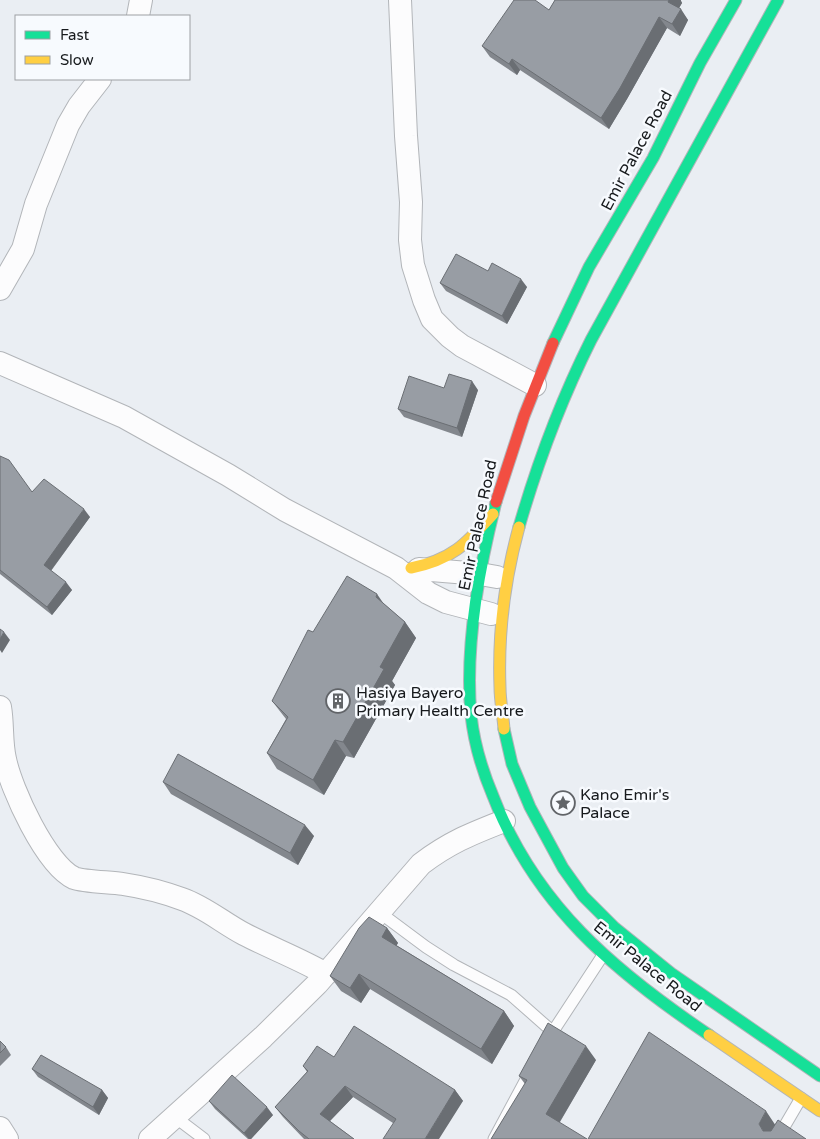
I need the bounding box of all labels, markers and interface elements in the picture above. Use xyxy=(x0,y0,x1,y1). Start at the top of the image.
legend xyxy=(15,15,190,80)
text: Fast xyxy=(60,26,90,44)
text: Slow xyxy=(60,51,94,69)
street label: Emir Palace Road xyxy=(597,87,677,214)
street label: Emir Palace Road xyxy=(454,458,502,592)
place label: Hasiya Bayero Primary Health Centre xyxy=(356,683,524,721)
building icon: Hasiya Bayero Primary Health Centre xyxy=(325,688,351,714)
place label: Kano Emir's Palace xyxy=(580,785,669,823)
place icon: Kano Emir's Palace xyxy=(550,790,576,816)
street label: Emir Palace Road xyxy=(589,917,705,1016)

